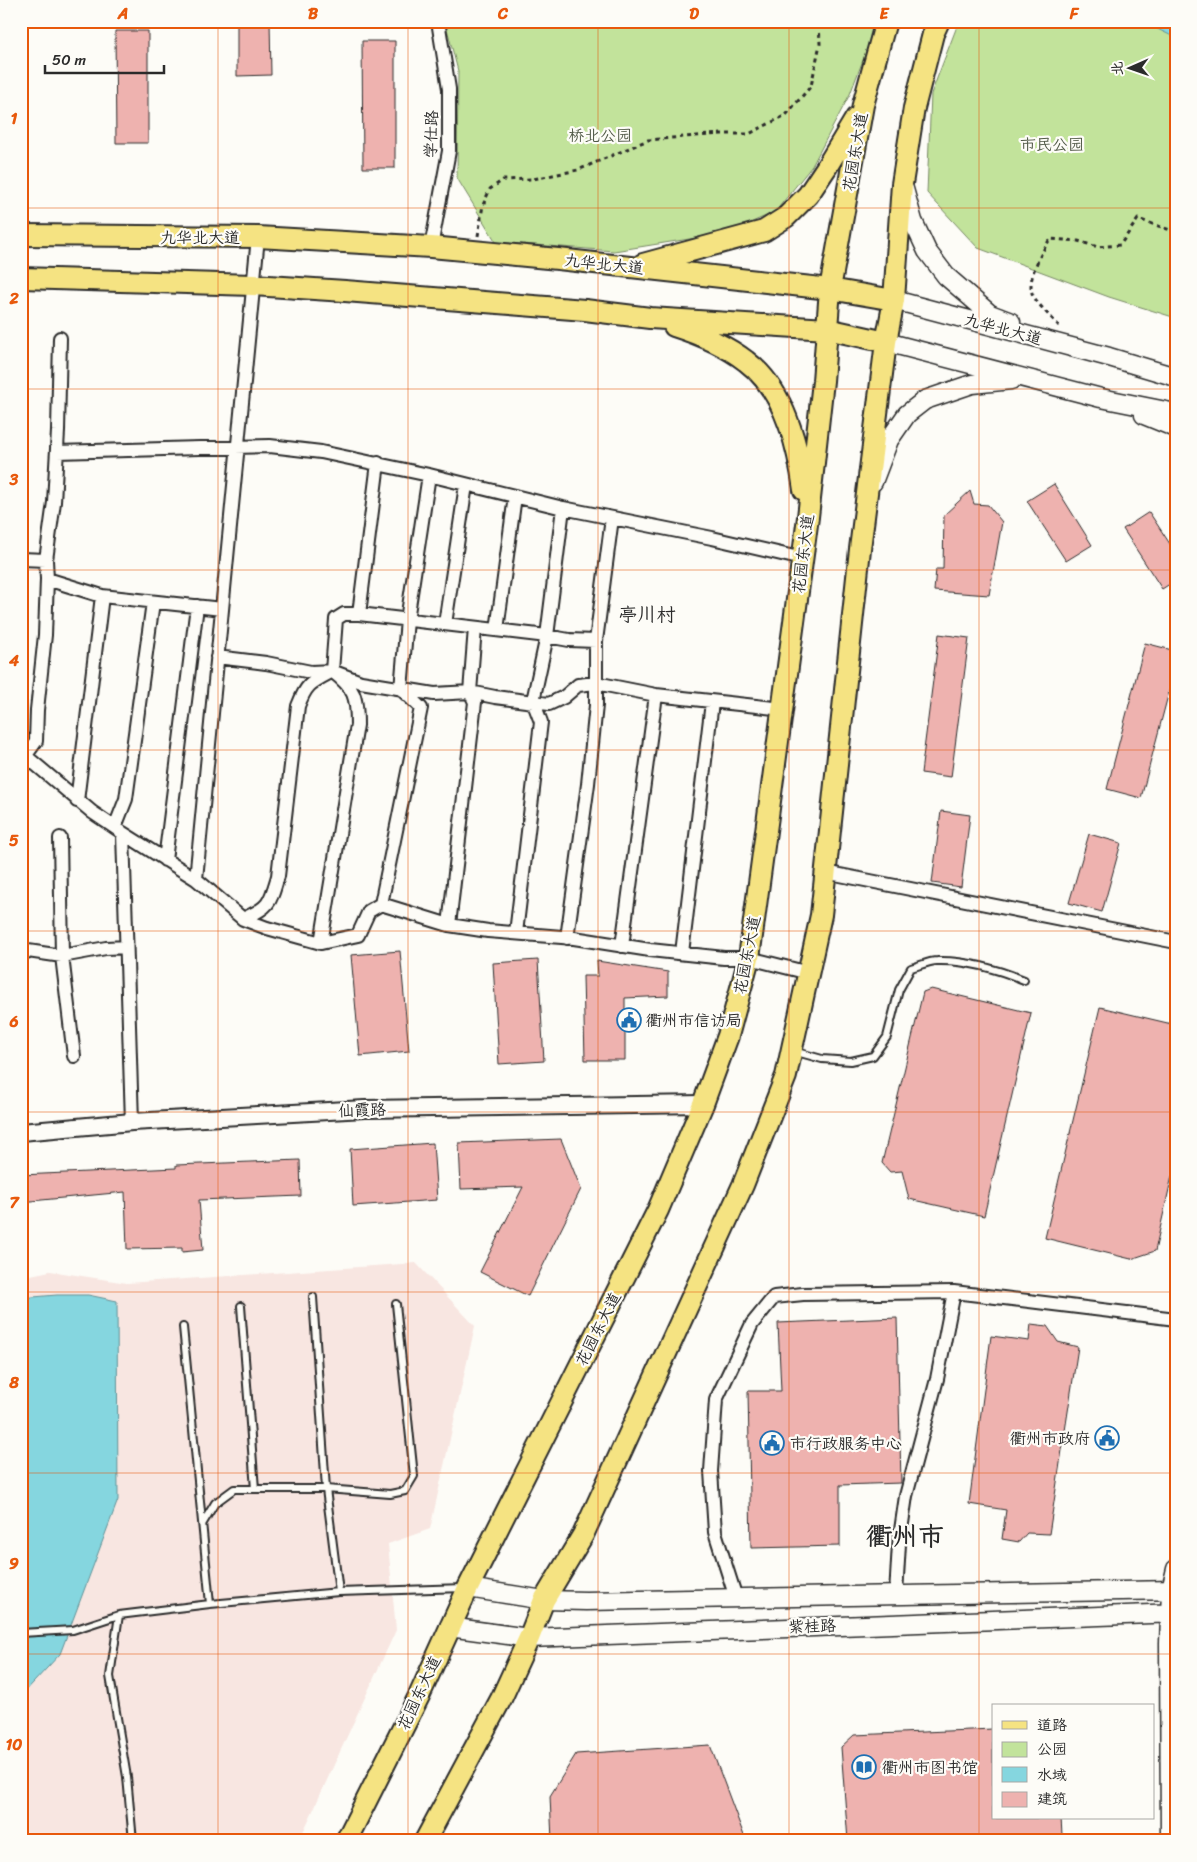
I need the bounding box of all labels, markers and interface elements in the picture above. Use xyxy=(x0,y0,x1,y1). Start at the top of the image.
text: A xyxy=(117,0,128,28)
text: B xyxy=(308,0,319,28)
text: C xyxy=(497,0,509,28)
text: D xyxy=(689,0,699,28)
text: E xyxy=(880,0,890,28)
text: F xyxy=(1069,0,1080,28)
scale bar xyxy=(45,42,164,74)
north arrow xyxy=(1104,42,1154,92)
text: 50 m xyxy=(52,47,87,73)
text: 北 xyxy=(1105,61,1130,76)
text: 1 xyxy=(11,104,18,133)
street label: 学仕路 xyxy=(416,110,446,158)
street label: 花园东大道 xyxy=(834,110,876,194)
park label: 桥北公园 xyxy=(568,121,632,150)
park label: 市民公园 xyxy=(1020,130,1084,159)
street label: 九华北大道 xyxy=(160,223,240,252)
street label: 九华北大道 xyxy=(563,245,645,283)
text: 2 xyxy=(8,284,19,313)
street label: 九华北大道 xyxy=(961,305,1045,353)
text: 3 xyxy=(9,465,19,494)
street label: 花园东大道 xyxy=(784,513,822,595)
district label: 亭川村 xyxy=(618,598,676,631)
text: 4 xyxy=(8,646,19,675)
text: 5 xyxy=(9,826,19,855)
street label: 花园东大道 xyxy=(725,913,769,997)
place label: 衢州市信访局 xyxy=(646,1006,742,1035)
text: 6 xyxy=(8,1007,19,1036)
public building icon: 衢州市信访局 xyxy=(616,1007,642,1033)
street label: 仙霞路 xyxy=(338,1095,386,1125)
text: 7 xyxy=(9,1188,20,1217)
street label: 花园东大道 xyxy=(567,1287,629,1371)
text: 8 xyxy=(8,1368,19,1397)
place label: 衢州市政府 xyxy=(1010,1424,1090,1453)
public building icon: 衢州市政府 xyxy=(1094,1425,1120,1451)
place label: 市行政服务中心 xyxy=(790,1429,902,1458)
public building icon: 市行政服务中心 xyxy=(759,1430,785,1456)
district label: 衢州市 xyxy=(866,1513,944,1559)
text: 9 xyxy=(9,1549,19,1578)
street label: 紫桂路 xyxy=(788,1611,836,1641)
street label: 花园东大道 xyxy=(389,1651,449,1735)
legend xyxy=(992,1704,1154,1820)
text: 道路 xyxy=(1037,1712,1067,1738)
text: 10 xyxy=(6,1730,22,1759)
text: 公园 xyxy=(1037,1736,1067,1762)
place label: 衢州市图书馆 xyxy=(882,1753,978,1782)
library icon: 衢州市图书馆 xyxy=(851,1754,877,1780)
text: 水域 xyxy=(1037,1762,1067,1788)
text: 建筑 xyxy=(1037,1786,1067,1812)

